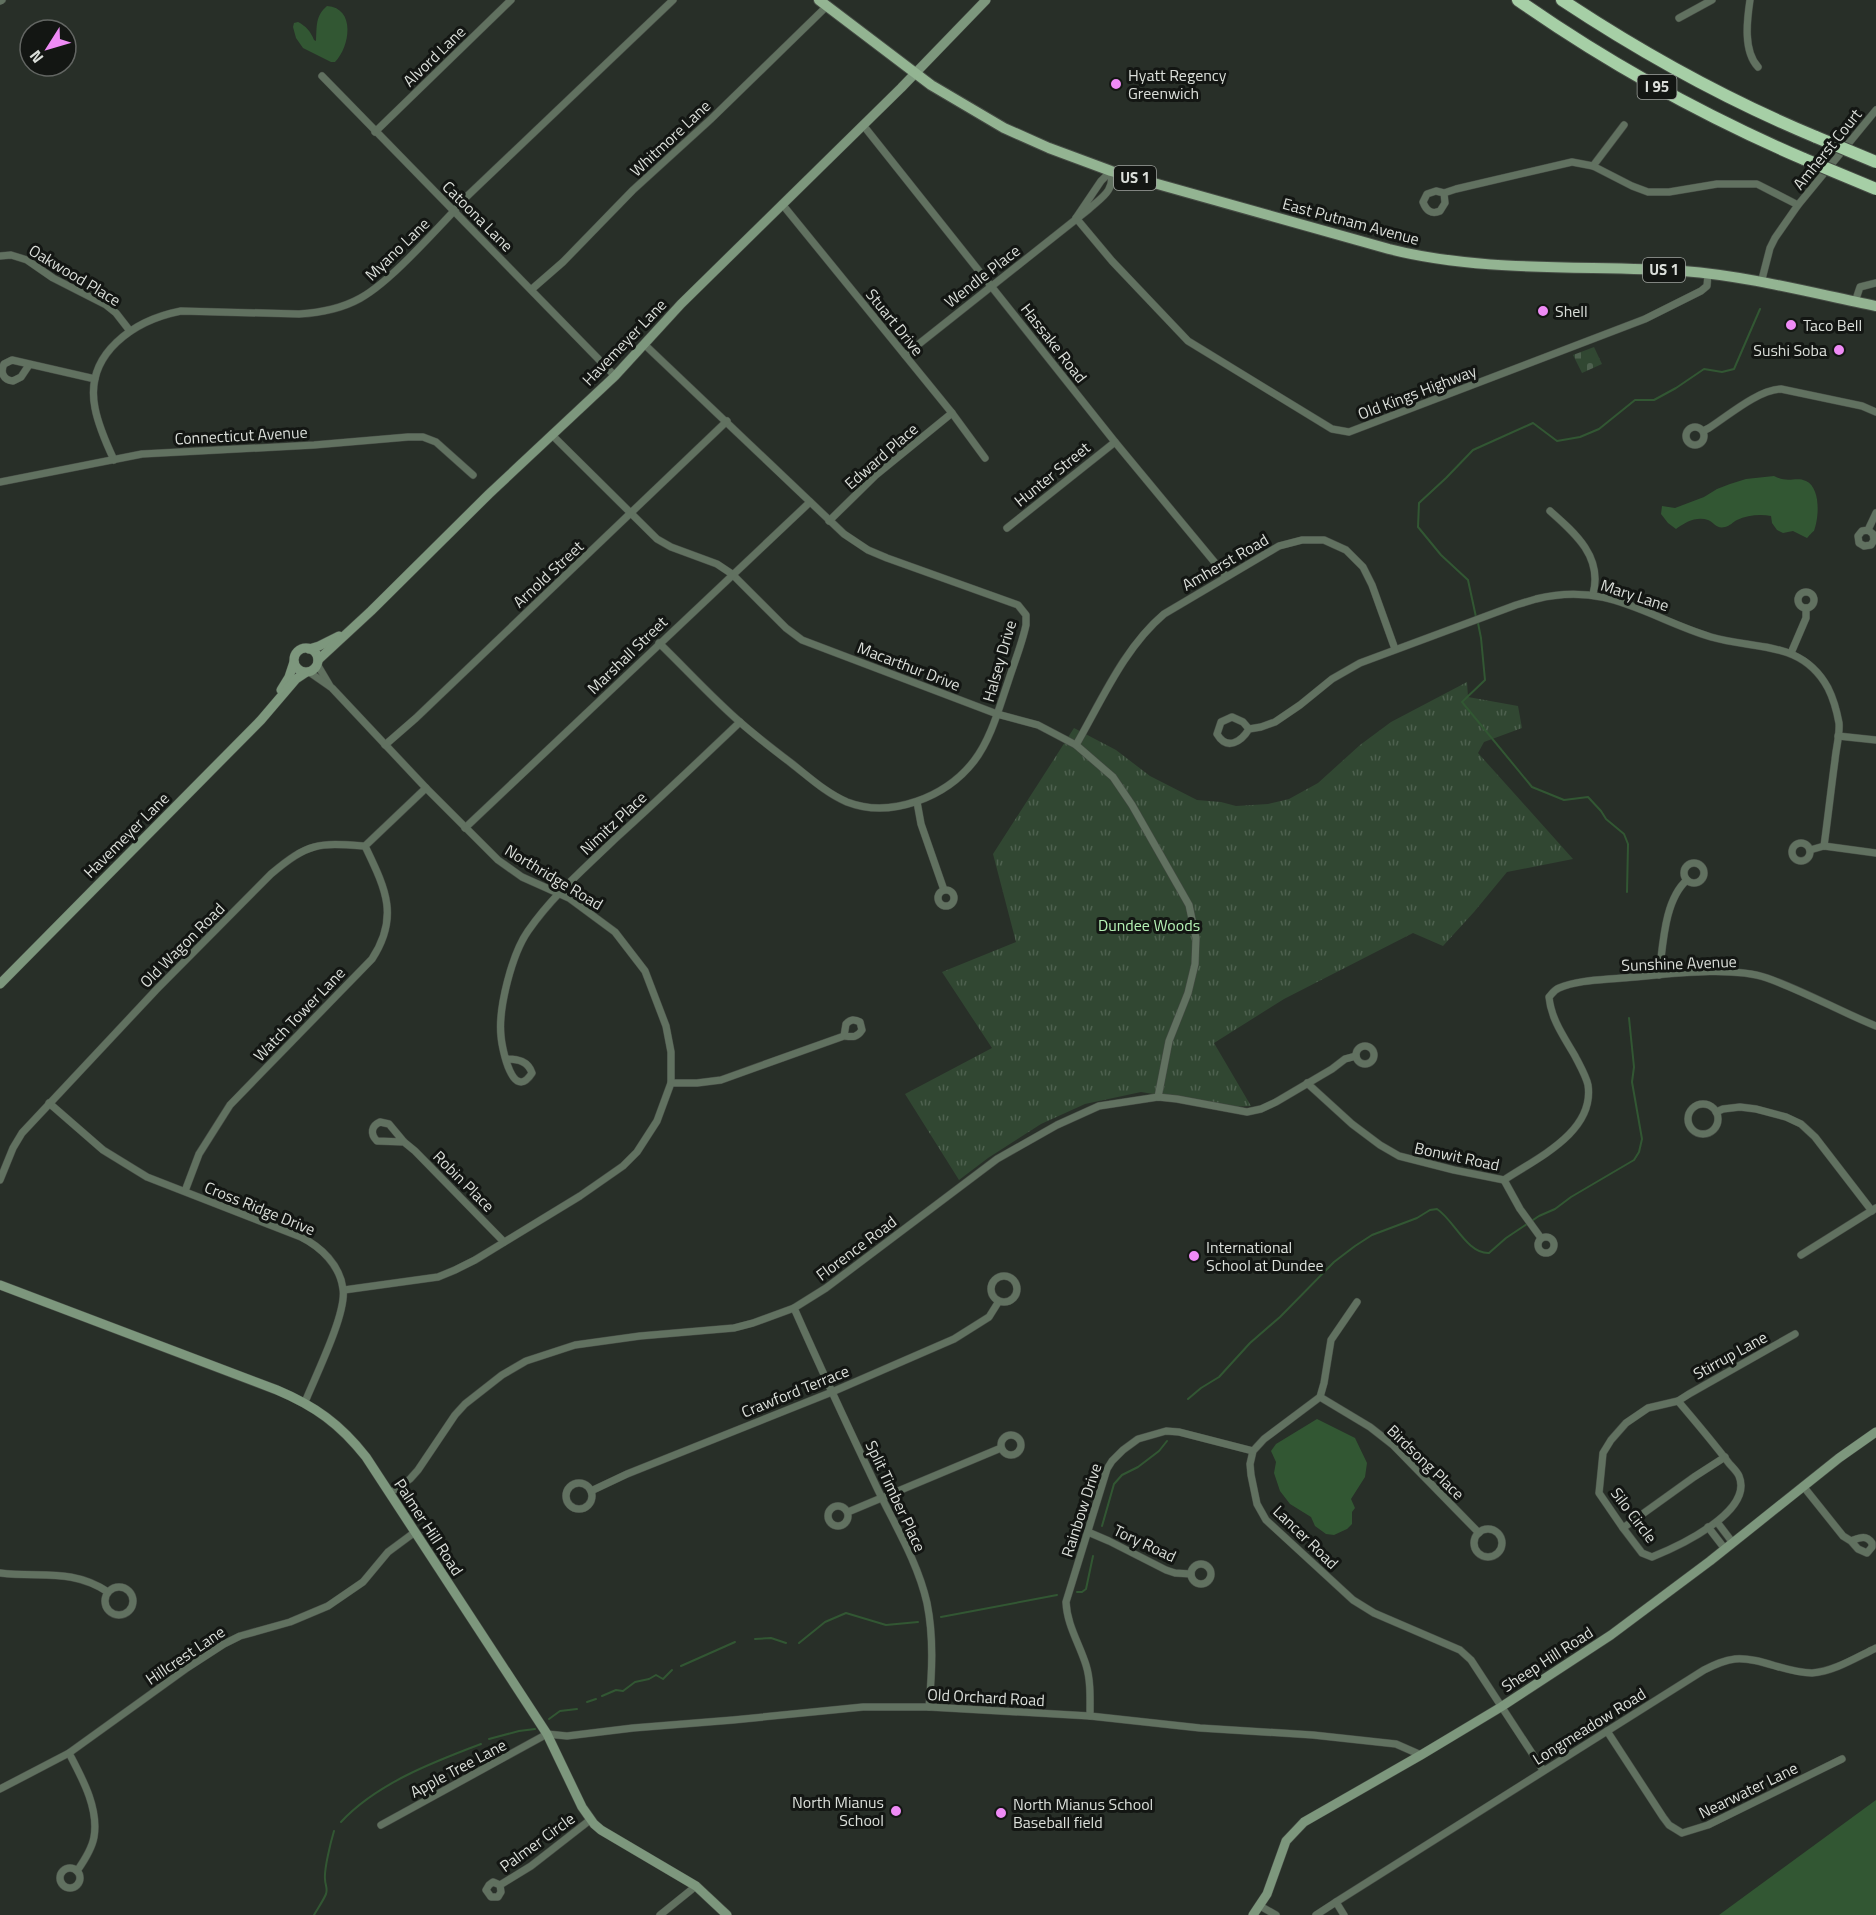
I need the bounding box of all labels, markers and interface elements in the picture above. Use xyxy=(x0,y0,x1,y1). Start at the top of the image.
north arrow xyxy=(18,18,78,78)
street label: Alvord Lane xyxy=(397,20,471,92)
text: N xyxy=(23,45,49,69)
place label: Hyatt Regency Greenwich xyxy=(1128,63,1227,105)
road number: I 95 xyxy=(1638,75,1676,99)
marker: Hyatt Regency Greenwich xyxy=(1109,77,1123,91)
street label: Whitmore Lane xyxy=(624,94,716,182)
street label: Amherst Court xyxy=(1787,103,1868,195)
road number: US 1 xyxy=(1114,166,1156,190)
street label: Catoona Lane xyxy=(437,175,519,257)
street label: East Putnam Avenue xyxy=(1280,191,1422,251)
street label: Myano Lane xyxy=(359,212,435,286)
street label: Oakwood Place xyxy=(25,238,125,312)
street label: Wendle Place xyxy=(939,239,1025,313)
road number: US 1 xyxy=(1643,258,1685,282)
street label: Stuart Drive xyxy=(860,283,930,361)
street label: Havemeyer Lane xyxy=(576,293,672,391)
street label: Hassake Road xyxy=(1015,298,1093,388)
place label: Shell xyxy=(1555,299,1588,323)
marker: Shell xyxy=(1536,304,1550,318)
place label: Taco Bell xyxy=(1803,313,1862,337)
marker: Taco Bell xyxy=(1784,318,1798,332)
place label: Sushi Soba xyxy=(1753,338,1827,362)
marker: Sushi Soba xyxy=(1832,343,1846,357)
street label: Old Kings Highway xyxy=(1354,358,1480,426)
street label: Edward Place xyxy=(839,417,923,495)
street label: Connecticut Avenue xyxy=(174,420,308,450)
street label: Hunter Street xyxy=(1009,436,1096,512)
street label: Amherst Road xyxy=(1177,528,1273,596)
street label: Arnold Street xyxy=(507,535,589,613)
street label: Mary Lane xyxy=(1598,573,1672,617)
street label: Marshall Street xyxy=(582,610,673,699)
street label: Halsey Drive xyxy=(976,617,1022,705)
street label: Macarthur Drive xyxy=(854,635,964,697)
street label: Nimitz Place xyxy=(574,786,652,860)
street label: Havemeyer Lane xyxy=(78,787,174,883)
street label: Northridge Road xyxy=(500,838,608,916)
street label: Old Wagon Road xyxy=(134,897,230,993)
park label: Dundee Woods xyxy=(1098,913,1200,937)
street label: Sunshine Avenue xyxy=(1621,949,1737,977)
street label: Watch Tower Lane xyxy=(247,961,351,1067)
street label: Bonwit Road xyxy=(1412,1135,1502,1177)
street label: Robin Place xyxy=(428,1145,500,1217)
street label: Cross Ridge Drive xyxy=(201,1175,319,1241)
street label: Florence Road xyxy=(811,1210,901,1286)
place label: International School at Dundee xyxy=(1206,1235,1324,1277)
marker: International School at Dundee xyxy=(1187,1249,1201,1263)
street label: Stirrup Lane xyxy=(1689,1325,1771,1385)
street label: Crawford Terrace xyxy=(737,1358,853,1424)
street label: Birdsong Place xyxy=(1382,1419,1470,1505)
street label: Split Timber Place xyxy=(860,1436,932,1556)
street label: Rainbow Drive xyxy=(1055,1460,1107,1560)
street label: Palmer Hill Road xyxy=(389,1474,469,1580)
street label: Silo Circle xyxy=(1605,1482,1663,1548)
street label: Lancer Road xyxy=(1268,1500,1344,1574)
street label: Tory Road xyxy=(1110,1518,1180,1568)
street label: Hillcrest Lane xyxy=(141,1620,229,1690)
street label: Sheep Hill Road xyxy=(1496,1620,1598,1698)
street label: Old Orchard Road xyxy=(927,1682,1045,1712)
street label: Longmeadow Road xyxy=(1528,1682,1650,1770)
street label: Apple Tree Lane xyxy=(406,1732,510,1804)
street label: Nearwater Lane xyxy=(1694,1756,1802,1824)
place label: North Mianus School xyxy=(792,1790,884,1832)
place label: North Mianus School Baseball field xyxy=(1013,1792,1153,1834)
marker: North Mianus School xyxy=(889,1804,903,1818)
street label: Palmer Circle xyxy=(494,1806,580,1878)
marker: North Mianus School Baseball field xyxy=(994,1806,1008,1820)

